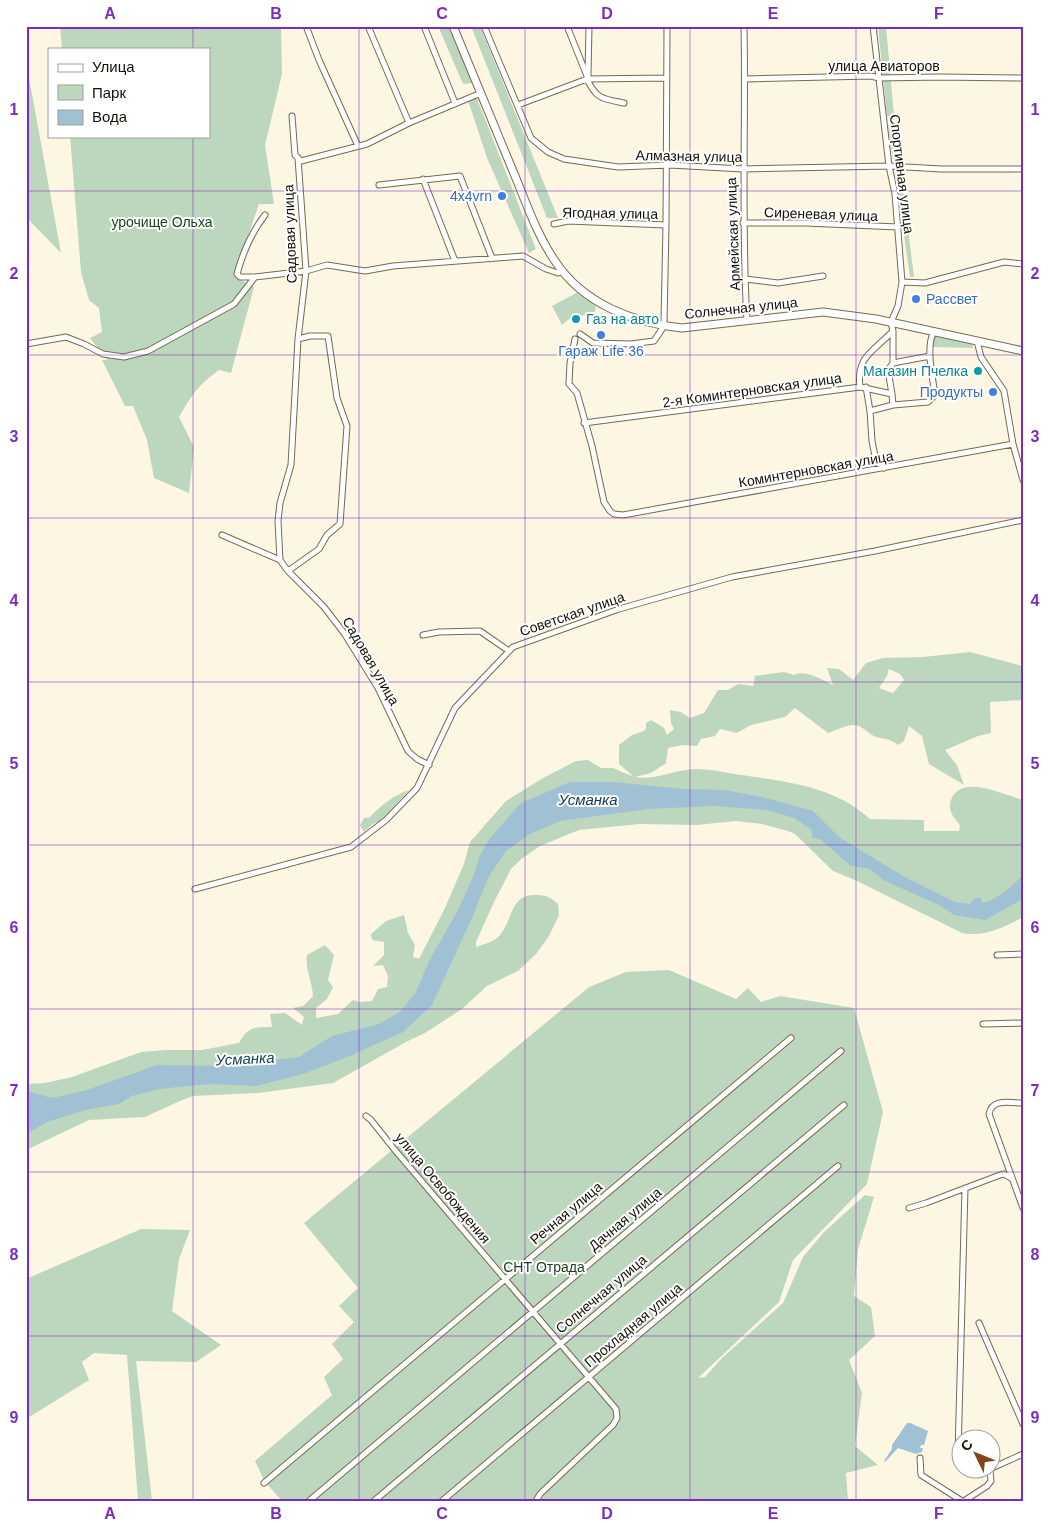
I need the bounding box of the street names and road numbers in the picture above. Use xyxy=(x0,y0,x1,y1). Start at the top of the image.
street label: улица Авиаторов xyxy=(828,58,940,74)
street label: Спортивная улица xyxy=(887,113,917,235)
street label: Алмазная улица xyxy=(636,147,743,165)
street label: Армейская улица xyxy=(723,177,743,291)
street label: Садовая улица xyxy=(280,184,300,284)
street label: Ягодная улица xyxy=(562,204,658,222)
street label: Сиреневая улица xyxy=(764,204,878,224)
street label: Солнечная улица xyxy=(684,294,799,322)
street label: 2-я Коминтерновская улица xyxy=(661,369,843,411)
street label: Коминтерновская улица xyxy=(737,447,895,491)
street label: Советская улица xyxy=(517,588,627,639)
street label: Садовая улица xyxy=(339,614,403,708)
street label: улица Освобождения xyxy=(392,1129,494,1247)
street label: Речная улица xyxy=(527,1178,605,1248)
street label: Дачная улица xyxy=(585,1184,665,1254)
street label: Солнечная улица xyxy=(552,1251,650,1337)
street label: Прохладная улица xyxy=(581,1280,685,1370)

